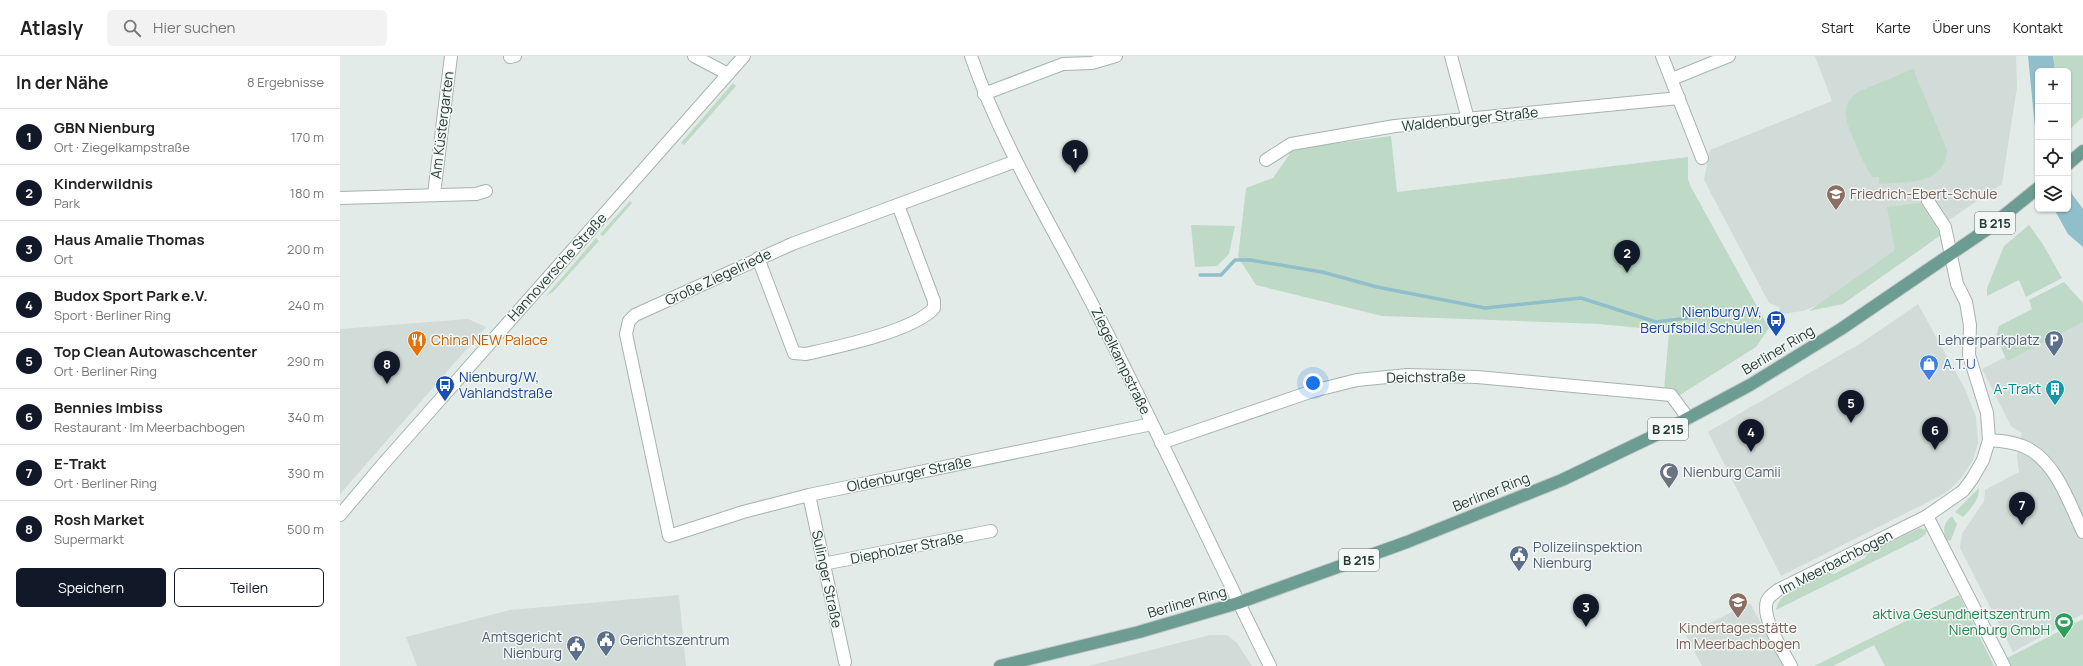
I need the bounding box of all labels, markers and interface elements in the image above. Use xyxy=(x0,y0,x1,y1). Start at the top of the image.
search box xyxy=(107,10,387,46)
text: Atlasly xyxy=(20,15,83,41)
icon: search xyxy=(121,17,143,39)
text: Hier suchen xyxy=(153,17,236,38)
text: Start xyxy=(1821,18,1854,37)
text: Karte xyxy=(1876,18,1911,37)
text: Über uns xyxy=(1933,18,1991,37)
text: Kontakt xyxy=(2013,18,2063,37)
map controls xyxy=(2035,68,2071,212)
button: + xyxy=(2035,68,2071,104)
street label: Am Küstergarten xyxy=(425,70,458,180)
text: In der Nähe xyxy=(16,71,109,94)
text: 8 Ergebnisse xyxy=(247,73,324,91)
street label: Waldenburger Straße xyxy=(1401,102,1539,135)
button: − xyxy=(2035,104,2071,140)
text: GBN Nienburg xyxy=(54,117,155,138)
text: 1 xyxy=(26,128,32,146)
text: 170 m xyxy=(291,128,324,146)
text: Ort · Ziegelkampstraße xyxy=(54,138,190,156)
pin: 1 xyxy=(1062,140,1088,173)
button: locate xyxy=(2035,140,2071,176)
text: Kinderwildnis xyxy=(54,173,153,194)
button: layers xyxy=(2035,176,2071,212)
school or university icon: Friedrich-Ebert-Schule xyxy=(1825,183,1847,211)
text: 2 xyxy=(25,184,33,202)
text: 180 m xyxy=(290,184,324,202)
place label: Friedrich-Ebert-Schule xyxy=(1850,184,1998,203)
text: Park xyxy=(54,194,80,212)
street label: Hannoversche Straße xyxy=(503,208,610,325)
road number: B 215 xyxy=(1975,212,2015,234)
text: Haus Amalie Thomas xyxy=(54,229,205,250)
text: 3 xyxy=(25,240,33,258)
text: 200 m xyxy=(287,240,324,258)
pin: 2 xyxy=(1614,240,1640,273)
street label: Große Ziegelriede xyxy=(662,244,774,309)
text: Ort xyxy=(54,250,73,268)
text: Budox Sport Park e.V. xyxy=(54,285,208,306)
text: 4 xyxy=(25,296,33,314)
text: 240 m xyxy=(288,296,324,314)
place label: Nienburg/W, Berufsbild.Schulen xyxy=(1640,302,1762,337)
street label: Ziegelkampstraße xyxy=(1087,304,1156,417)
text: Sport · Berliner Ring xyxy=(54,306,171,324)
bus stop icon: Nienburg/W, Berufsbild.Schulen xyxy=(1765,309,1787,337)
street label: Berliner Ring xyxy=(1738,320,1818,379)
restaurant icon: China NEW Palace xyxy=(406,329,428,357)
parking icon: Lehrerparkplatz xyxy=(2043,329,2065,357)
place label: China NEW Palace xyxy=(431,330,548,349)
place label: Lehrerparkplatz xyxy=(1938,330,2040,349)
text: Top Clean Autowaschcenter xyxy=(54,341,257,362)
pin: 8 xyxy=(374,351,400,384)
text: 5 xyxy=(25,352,33,370)
text: 290 m xyxy=(287,352,324,370)
shop icon: A.T.U xyxy=(1918,353,1940,381)
place label: A.T.U xyxy=(1943,354,1976,373)
text: Ort · Berliner Ring xyxy=(54,362,157,380)
street label: Deichstraße xyxy=(1386,366,1466,387)
place label: Nienburg/W, Vahlandstraße xyxy=(459,367,553,402)
your location xyxy=(1303,373,1323,393)
bus stop icon: Nienburg/W, Vahlandstraße xyxy=(434,374,456,402)
building icon: A-Trakt xyxy=(2044,378,2066,406)
place label: A-Trakt xyxy=(1994,379,2041,398)
pin: 5 xyxy=(1838,390,1864,423)
text: Bennies Imbiss xyxy=(54,397,163,418)
text: 6 xyxy=(25,408,33,426)
text: 340 m xyxy=(288,408,324,426)
pin: 6 xyxy=(1922,417,1948,450)
text: Restaurant · Im Meerbachbogen xyxy=(54,418,245,436)
road number: B 215 xyxy=(1648,418,1688,440)
pin: 4 xyxy=(1738,419,1764,452)
street label: Oldenburger Straße xyxy=(845,451,973,496)
text: E-Trakt xyxy=(54,453,106,474)
mosque icon: Nienburg Camii xyxy=(1658,461,1680,489)
place label: Nienburg Camii xyxy=(1683,462,1781,481)
text: 7 xyxy=(26,464,32,482)
text: 390 m xyxy=(287,464,324,482)
street label: Berliner Ring xyxy=(1450,467,1532,516)
text: Ort · Berliner Ring xyxy=(54,474,157,492)
pin: 7 xyxy=(2009,492,2035,525)
text: Rosh Market xyxy=(54,509,144,530)
text: 8 xyxy=(25,520,33,538)
text: 500 m xyxy=(287,520,324,538)
street label: Im Meerbachbogen xyxy=(1776,525,1896,598)
street label: Diepholzer Straße xyxy=(849,527,965,568)
street label: Sulinger Straße xyxy=(808,528,847,630)
text: Supermarkt xyxy=(54,530,124,548)
place label: Polizeiinspektion Nienburg xyxy=(1533,537,1642,572)
public building icon: Polizeiinspektion Nienburg xyxy=(1508,544,1530,572)
road number: B 215 xyxy=(1339,549,1379,571)
button: Speichern xyxy=(16,568,166,607)
button: Teilen xyxy=(174,568,324,607)
street label: Berliner Ring xyxy=(1145,581,1229,622)
school or university icon: Kindertagesstätte Im Meerbachbogen xyxy=(1727,591,1749,619)
pin: 3 xyxy=(1573,594,1599,627)
place label: aktiva Gesundheitszentrum Nienburg GmbH xyxy=(1872,604,2050,639)
sports icon: aktiva Gesundheitszentrum Nienburg GmbH xyxy=(2053,611,2075,639)
place label: Kindertagesstätte Im Meerbachbogen xyxy=(1676,618,1800,653)
place label: Amtsgericht Nienburg xyxy=(482,627,562,662)
public building icon: Gerichtszentrum xyxy=(595,629,617,657)
place label: Gerichtszentrum xyxy=(620,630,730,649)
public building icon: Amtsgericht Nienburg xyxy=(565,634,587,662)

